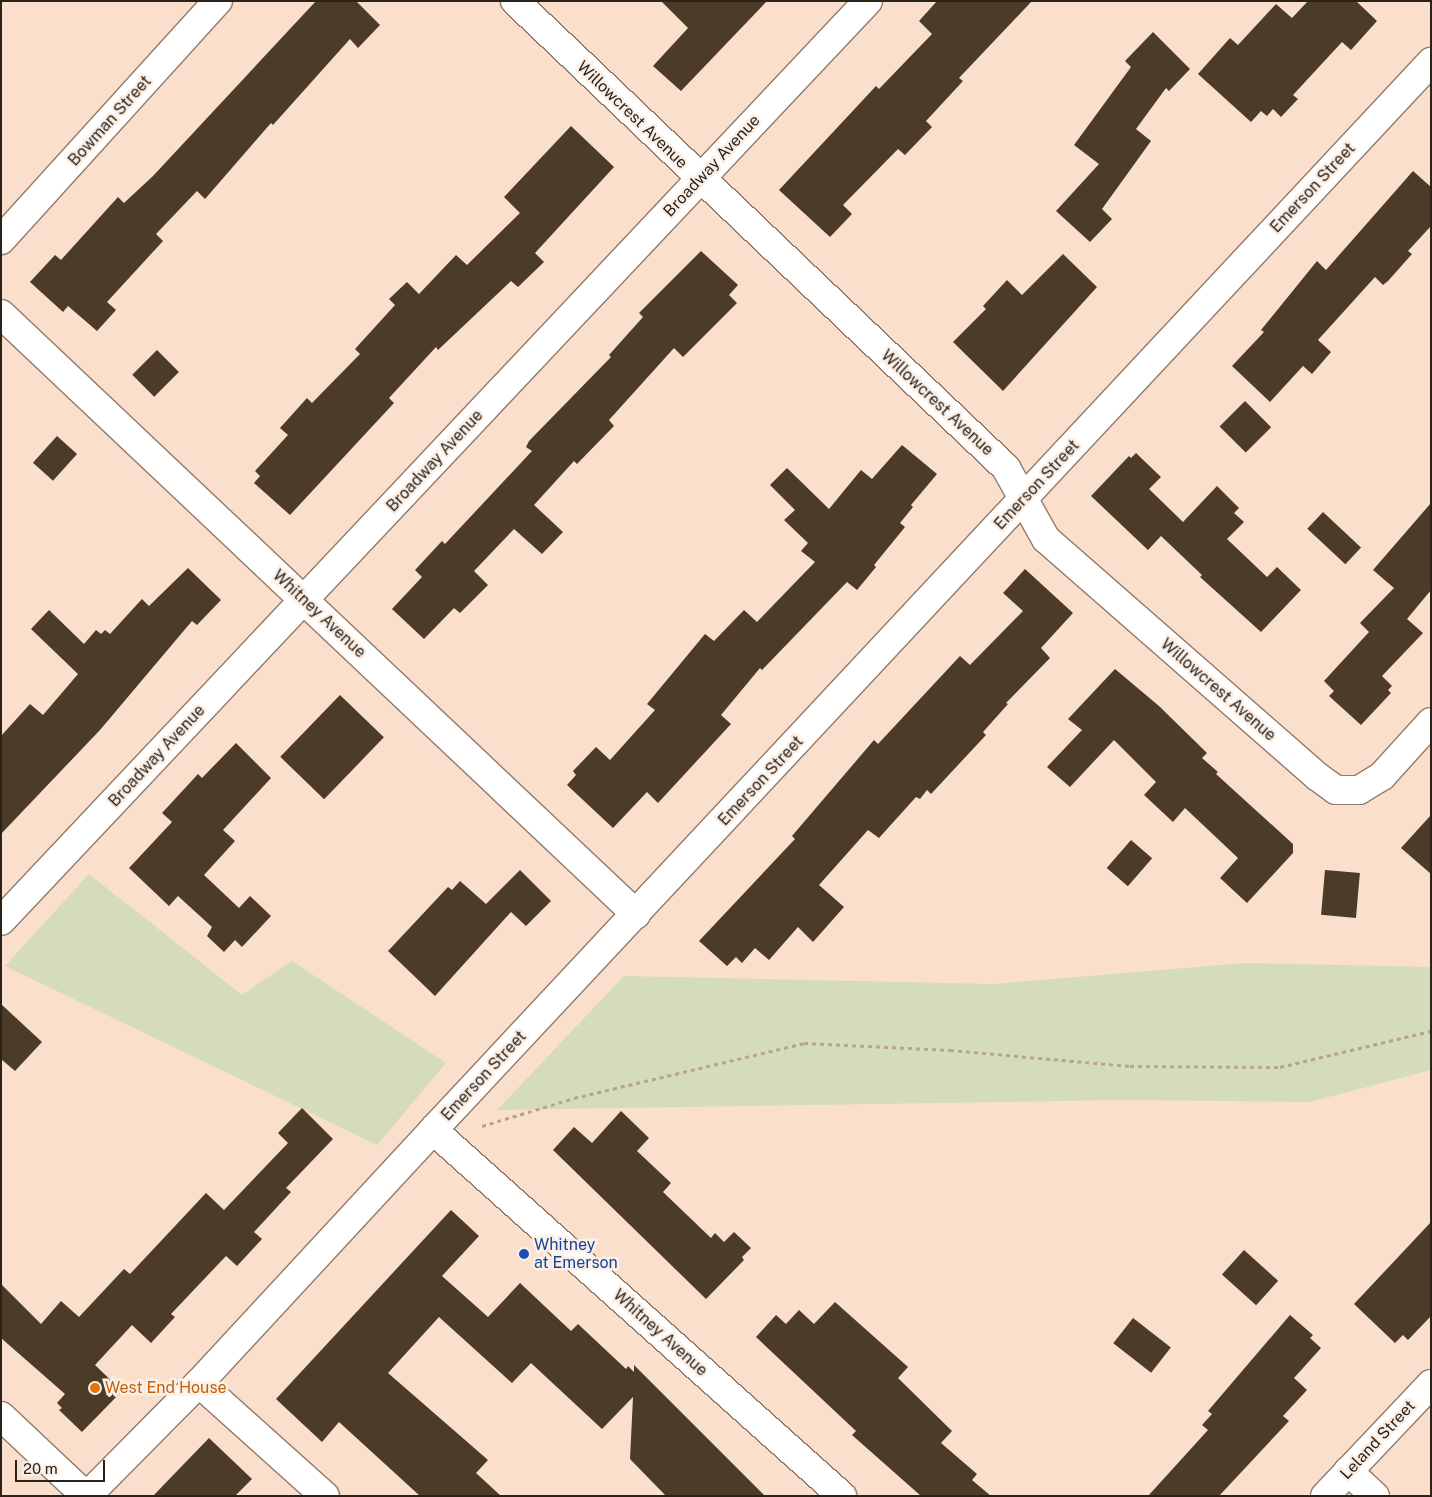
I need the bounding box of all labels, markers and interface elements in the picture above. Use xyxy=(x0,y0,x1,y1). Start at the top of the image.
street label: Willowcrest Avenue xyxy=(573,57,691,173)
street label: Bowman Street xyxy=(64,72,156,170)
street label: Broadway Avenue xyxy=(660,111,764,221)
street label: Emerson Street xyxy=(1266,139,1360,237)
street label: Willowcrest Avenue xyxy=(877,346,997,460)
street label: Broadway Avenue xyxy=(383,406,487,516)
street label: Emerson Street xyxy=(990,436,1084,534)
street label: Whitney Avenue xyxy=(268,566,370,662)
street label: Willowcrest Avenue xyxy=(1156,635,1280,745)
street label: Broadway Avenue xyxy=(105,701,209,811)
street label: Emerson Street xyxy=(714,732,808,830)
street label: Emerson Street xyxy=(437,1027,531,1125)
place label: Whitney at Emerson xyxy=(534,1235,618,1273)
marker: Whitney at Emerson xyxy=(518,1248,530,1260)
street label: Whitney Avenue xyxy=(609,1286,711,1380)
place label: West End House xyxy=(105,1378,227,1398)
marker: West End House xyxy=(89,1382,101,1394)
street label: Leland Street xyxy=(1337,1397,1419,1483)
scale bar xyxy=(18,1450,108,1482)
text: 20 m xyxy=(23,1460,58,1477)

